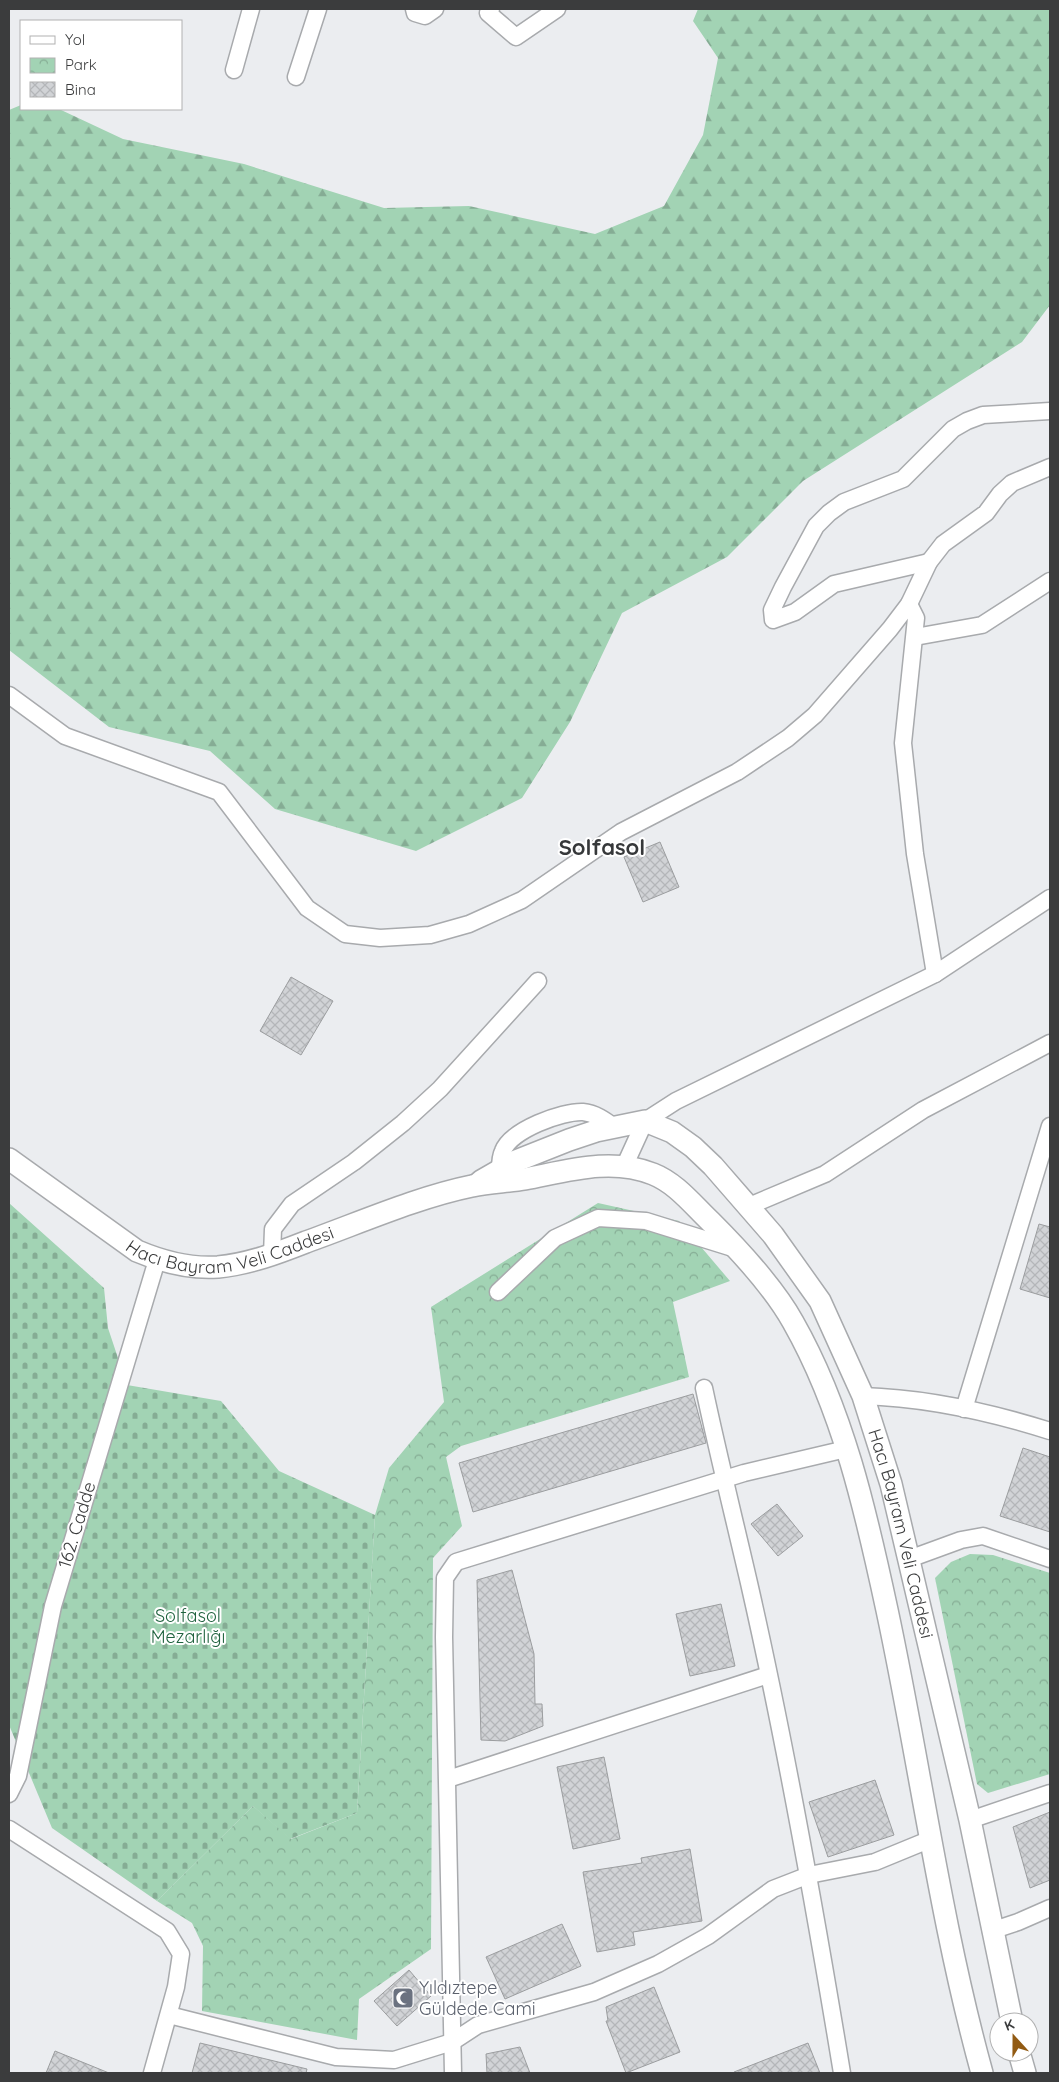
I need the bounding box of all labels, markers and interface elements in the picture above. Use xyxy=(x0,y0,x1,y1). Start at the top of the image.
legend xyxy=(20,20,182,110)
text: Yol xyxy=(65,30,85,49)
text: Park xyxy=(65,55,97,74)
text: Bina xyxy=(65,80,96,99)
district label: Solfasol xyxy=(559,833,645,861)
street label: Hacı Bayram Veli Caddesi xyxy=(121,1221,337,1278)
street label: Hacı Bayram Veli Caddesi xyxy=(863,1426,939,1641)
street label: 162. Cadde xyxy=(52,1479,101,1571)
park label: Solfasol Mezarlığı xyxy=(151,1604,225,1648)
place label: Yıldıztepe Güldede Cami xyxy=(419,1976,536,2020)
mosque icon: Yıldıztepe Güldede Cami xyxy=(391,1986,415,2010)
north arrow xyxy=(989,2012,1039,2062)
text: K xyxy=(1002,2015,1017,2035)

